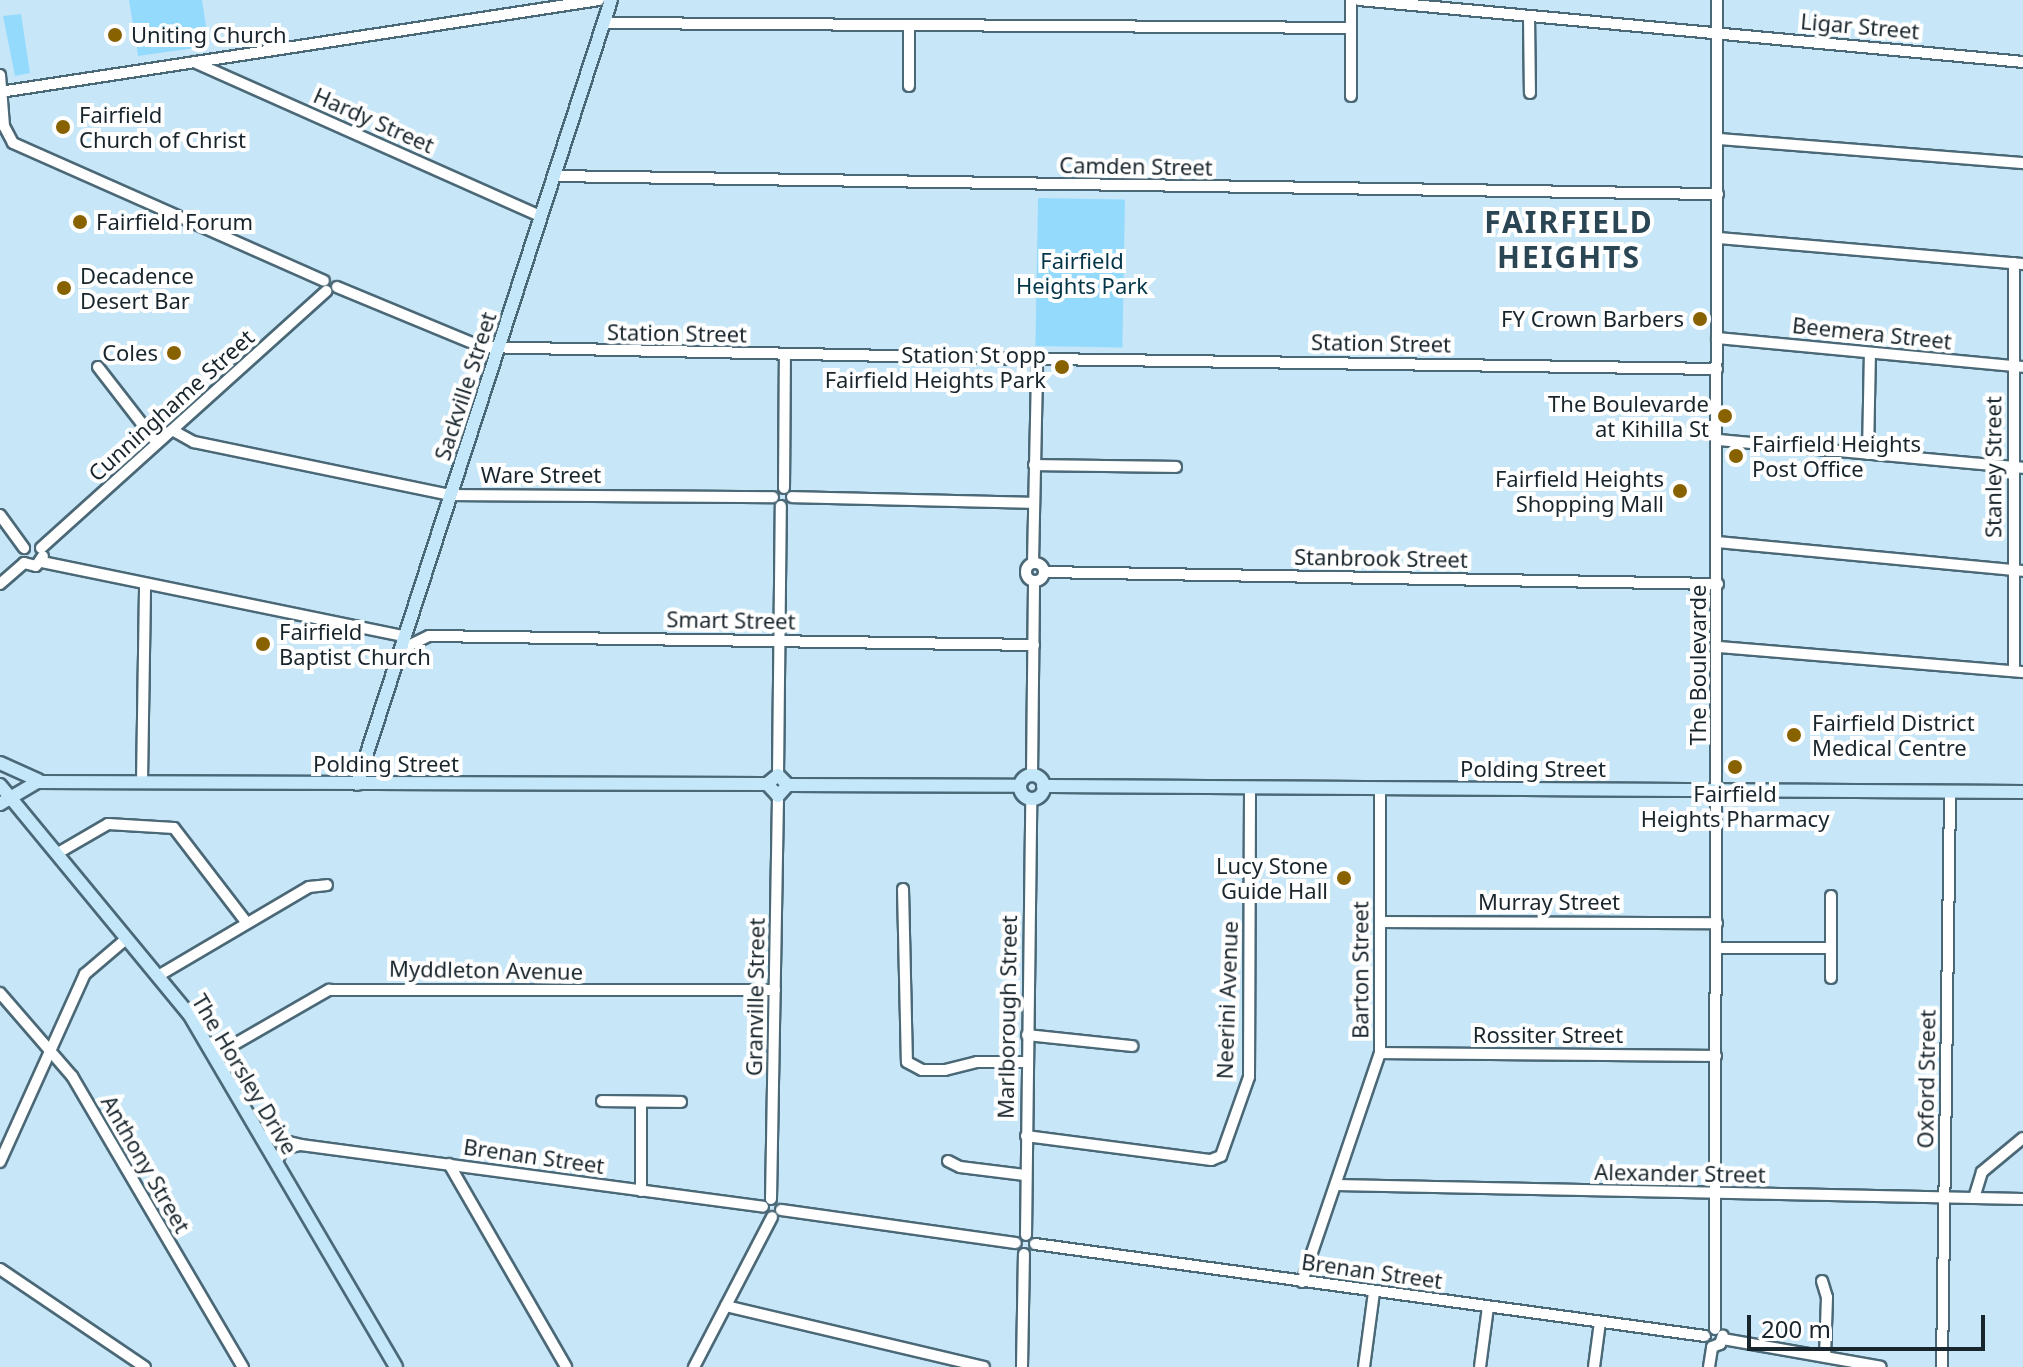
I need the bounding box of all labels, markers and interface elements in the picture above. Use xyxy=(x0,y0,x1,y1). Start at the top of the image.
street label: Ligar Street xyxy=(1799,8,1921,44)
place label: Uniting Church xyxy=(131,22,287,48)
marker: Uniting Church xyxy=(106,26,124,44)
street label: Hardy Street xyxy=(310,82,438,158)
place label: Fairfield Church of Christ xyxy=(79,101,246,152)
marker: Fairfield Church of Christ xyxy=(54,118,72,136)
street label: Camden Street xyxy=(1059,151,1213,181)
district label: FAIRFIELD HEIGHTS xyxy=(1484,204,1654,274)
place label: Fairfield Forum xyxy=(96,209,253,235)
marker: Fairfield Forum xyxy=(71,213,89,231)
park label: Fairfield Heights Park xyxy=(1016,247,1148,298)
place label: Decadence Desert Bar xyxy=(80,262,194,314)
marker: Decadence Desert Bar xyxy=(55,279,73,297)
place label: FY Crown Barbers xyxy=(1501,306,1684,332)
street label: Sackville Street xyxy=(429,308,501,464)
marker: FY Crown Barbers xyxy=(1691,310,1709,328)
street label: Beemera Street xyxy=(1791,311,1953,355)
street label: Station Street xyxy=(607,319,747,347)
street label: Cunninghame Street xyxy=(83,324,259,486)
street label: Station Street xyxy=(1311,329,1451,357)
place label: Coles xyxy=(102,340,158,366)
place label: Station St opp Fairfield Heights Park xyxy=(825,341,1046,392)
marker: Coles xyxy=(165,344,183,362)
marker: Station St opp Fairfield Heights Park xyxy=(1053,358,1071,376)
place label: The Boulevarde at Kihilla St xyxy=(1548,390,1709,442)
street label: Stanley Street xyxy=(1980,396,2006,538)
marker: The Boulevarde at Kihilla St xyxy=(1716,407,1734,425)
place label: Fairfield Heights Post Office xyxy=(1752,430,1921,482)
marker: Fairfield Heights Post Office xyxy=(1727,447,1745,465)
street label: Ware Street xyxy=(481,462,601,488)
place label: Fairfield Heights Shopping Mall xyxy=(1495,465,1664,516)
marker: Fairfield Heights Shopping Mall xyxy=(1671,482,1689,500)
street label: Stanbrook Street xyxy=(1294,543,1468,573)
street label: The Boulevarde xyxy=(1685,585,1711,745)
street label: Smart Street xyxy=(666,606,796,634)
place label: Fairfield Baptist Church xyxy=(279,618,431,670)
marker: Fairfield Baptist Church xyxy=(254,635,272,653)
place label: Fairfield District Medical Centre xyxy=(1812,709,1975,760)
marker: Fairfield District Medical Centre xyxy=(1783,724,1805,746)
street label: Polding Street xyxy=(313,751,459,777)
street label: Polding Street xyxy=(1460,756,1606,782)
marker: Fairfield Heights Pharmacy xyxy=(1726,758,1744,776)
place label: Fairfield Heights Pharmacy xyxy=(1641,780,1829,832)
place label: Lucy Stone Guide Hall xyxy=(1216,852,1328,904)
marker: Lucy Stone Guide Hall xyxy=(1335,869,1353,887)
street label: Murray Street xyxy=(1478,889,1620,915)
street label: Barton Street xyxy=(1347,901,1373,1039)
street label: Marlborough Street xyxy=(992,915,1022,1119)
street label: Granville Street xyxy=(740,918,770,1076)
street label: Neerini Avenue xyxy=(1211,920,1243,1080)
street label: Myddleton Avenue xyxy=(389,955,583,985)
street label: The Horsley Drive xyxy=(187,989,303,1159)
street label: Oxford Street xyxy=(1912,1009,1940,1149)
street label: Rossiter Street xyxy=(1473,1022,1623,1048)
street label: Anthony Street xyxy=(96,1091,196,1237)
street label: Brenan Street xyxy=(462,1133,606,1179)
street label: Alexander Street xyxy=(1594,1158,1766,1188)
street label: Brenan Street xyxy=(1300,1248,1444,1294)
scale bar xyxy=(1751,1299,1989,1349)
text: 200 m xyxy=(1761,1312,1831,1345)

